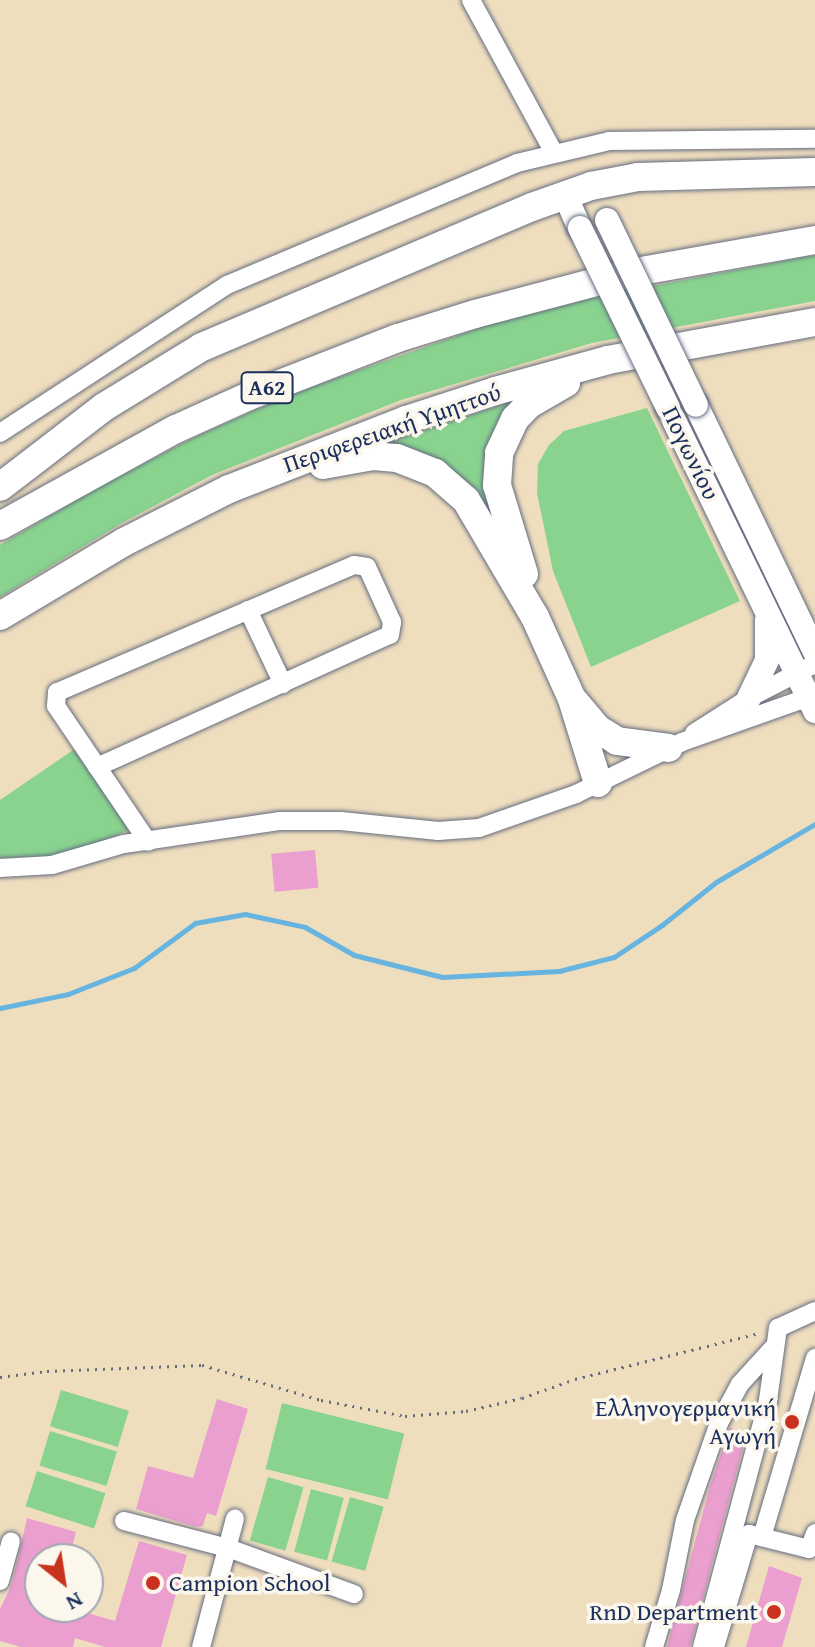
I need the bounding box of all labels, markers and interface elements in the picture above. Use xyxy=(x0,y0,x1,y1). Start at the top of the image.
road number: Α62 xyxy=(239,370,295,406)
street label: Περιφερειακή Υμηττού xyxy=(279,377,505,479)
street label: Πογωνίου xyxy=(656,402,726,504)
place label: Ελληνογερμανική Αγωγή xyxy=(595,1394,776,1450)
marker: Ελληνογερμανική Αγωγή xyxy=(783,1413,801,1431)
north arrow xyxy=(24,1543,104,1623)
place label: Campion School xyxy=(169,1569,330,1597)
marker: Campion School xyxy=(144,1574,162,1592)
text: N xyxy=(61,1585,89,1620)
place label: RnD Department xyxy=(590,1598,758,1626)
marker: RnD Department xyxy=(765,1603,783,1621)

